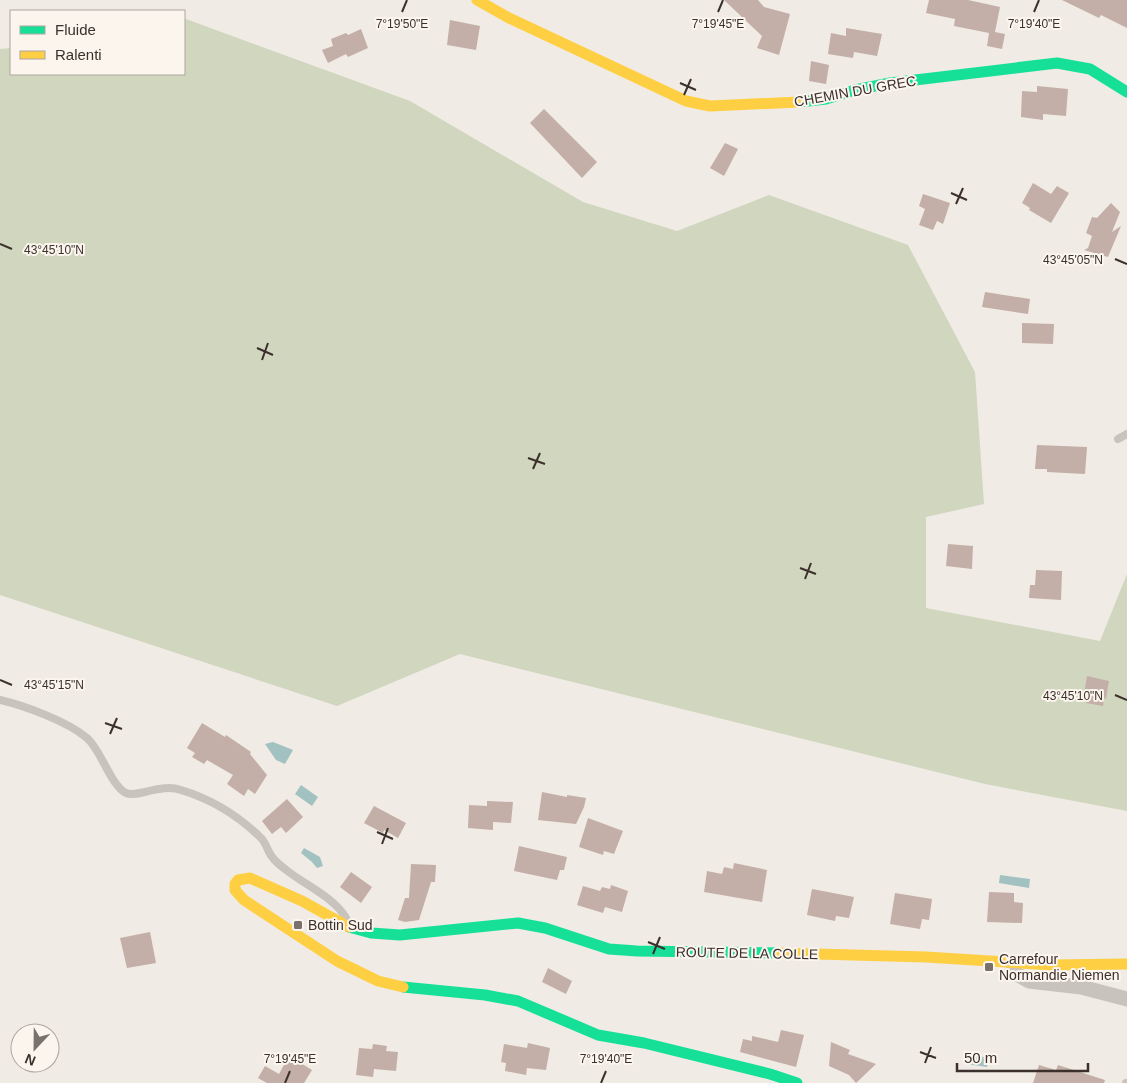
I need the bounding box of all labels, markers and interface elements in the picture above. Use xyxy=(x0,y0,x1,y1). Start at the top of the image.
legend xyxy=(10,10,185,75)
text: 7°19'50"E xyxy=(376,17,428,31)
text: 7°19'45"E xyxy=(692,17,744,31)
text: 7°19'40"E xyxy=(1008,17,1060,31)
text: Fluide xyxy=(55,21,96,38)
text: Ralenti xyxy=(55,46,102,63)
street label: CHEMIN DU GREC xyxy=(793,72,917,110)
text: 43°45'10"N xyxy=(24,243,84,257)
text: 43°45'05"N xyxy=(1043,253,1103,267)
text: 43°45'15"N xyxy=(24,678,84,692)
text: 43°45'10"N xyxy=(1043,689,1103,703)
place label: Bottin Sud xyxy=(308,917,373,933)
marker: Bottin Sud xyxy=(292,919,304,931)
street label: ROUTE DE LA COLLE xyxy=(676,944,818,962)
place label: Carrefour Normandie Niemen xyxy=(999,951,1120,983)
marker: Carrefour Normandie Niemen xyxy=(983,961,995,973)
north arrow xyxy=(10,1023,60,1073)
scale bar xyxy=(957,1040,1088,1072)
text: 50 m xyxy=(964,1049,997,1066)
text: N xyxy=(22,1051,38,1069)
text: 7°19'45"E xyxy=(264,1052,316,1066)
text: 7°19'40"E xyxy=(580,1052,632,1066)

